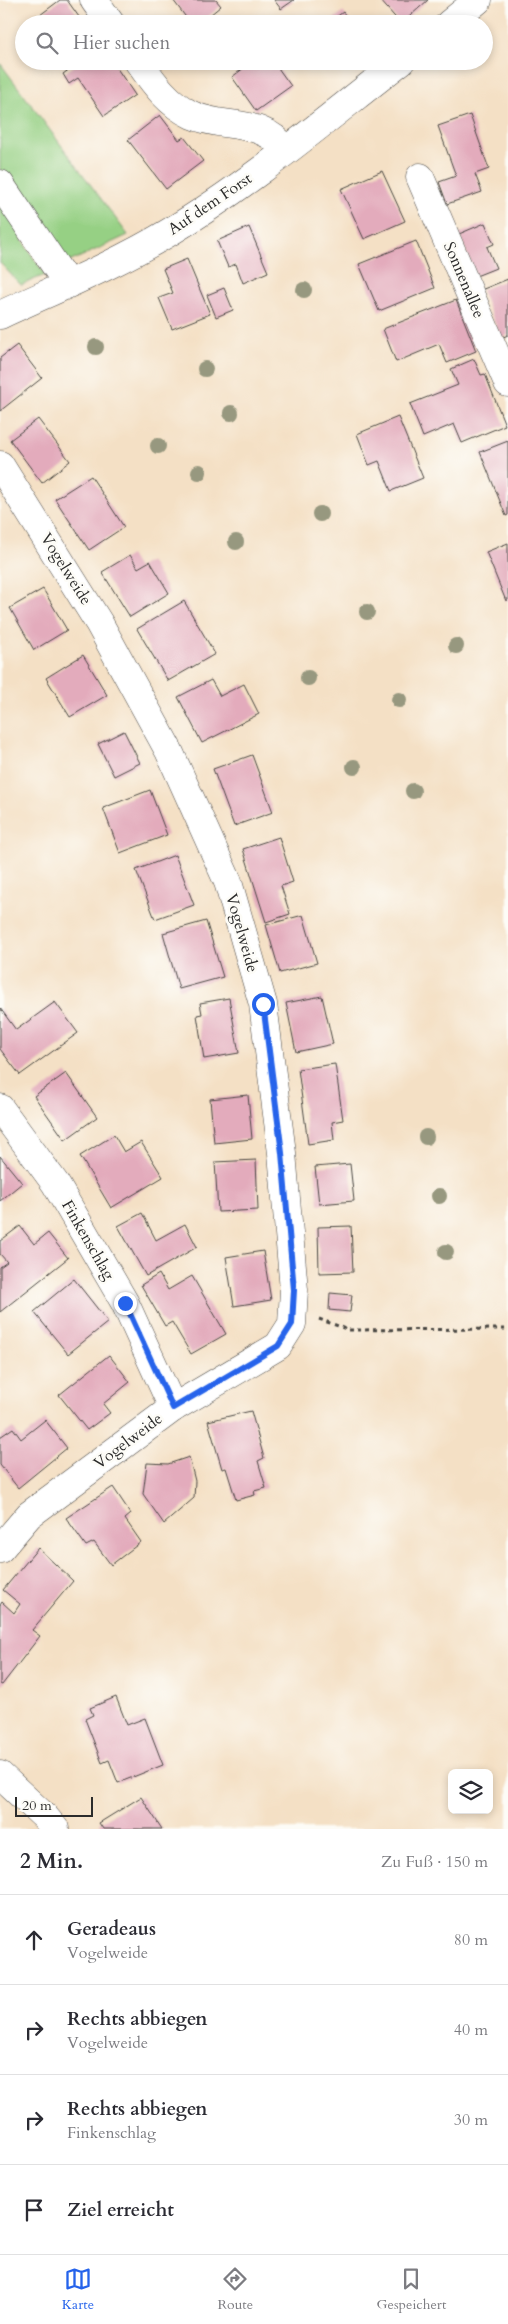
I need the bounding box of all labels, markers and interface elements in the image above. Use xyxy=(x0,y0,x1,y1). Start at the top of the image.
search box xyxy=(15,15,493,70)
icon: search xyxy=(33,29,61,57)
text: Hier suchen xyxy=(73,30,170,56)
street label: Auf dem Forst xyxy=(164,168,256,240)
street label: Sonnenallee xyxy=(438,239,490,321)
street label: Vogelweide xyxy=(35,529,97,609)
street label: Vogelweide xyxy=(220,891,264,975)
route start xyxy=(252,993,275,1016)
street label: Finkenschlag xyxy=(56,1196,120,1284)
route end xyxy=(114,1292,137,1315)
street label: Vogelweide xyxy=(89,1408,167,1474)
map controls xyxy=(448,1769,493,1814)
button: layers xyxy=(448,1769,493,1814)
scale bar xyxy=(15,1794,92,1817)
text: 20 m xyxy=(22,1796,52,1815)
text: 2 Min. xyxy=(20,1847,83,1876)
text: Zu Fuß · 150 m xyxy=(381,1851,488,1873)
text: Geradeaus xyxy=(67,1916,156,1942)
icon: ahead xyxy=(20,1926,48,1954)
text: 80 m xyxy=(454,1929,488,1951)
text: Vogelweide xyxy=(67,1942,148,1964)
text: Rechts abbiegen xyxy=(67,2006,208,2032)
icon: right xyxy=(20,2016,48,2044)
text: 40 m xyxy=(454,2019,488,2041)
text: Vogelweide xyxy=(67,2032,148,2054)
text: Rechts abbiegen xyxy=(67,2096,208,2122)
icon: right xyxy=(20,2106,48,2134)
text: 30 m xyxy=(454,2109,488,2131)
text: Finkenschlag xyxy=(67,2122,156,2144)
icon: arrive xyxy=(20,2196,48,2224)
text: Ziel erreicht xyxy=(67,2197,174,2223)
tab: Karte xyxy=(62,2265,94,2314)
tab: Route xyxy=(217,2265,253,2314)
tab: Gespeichert xyxy=(376,2265,446,2314)

